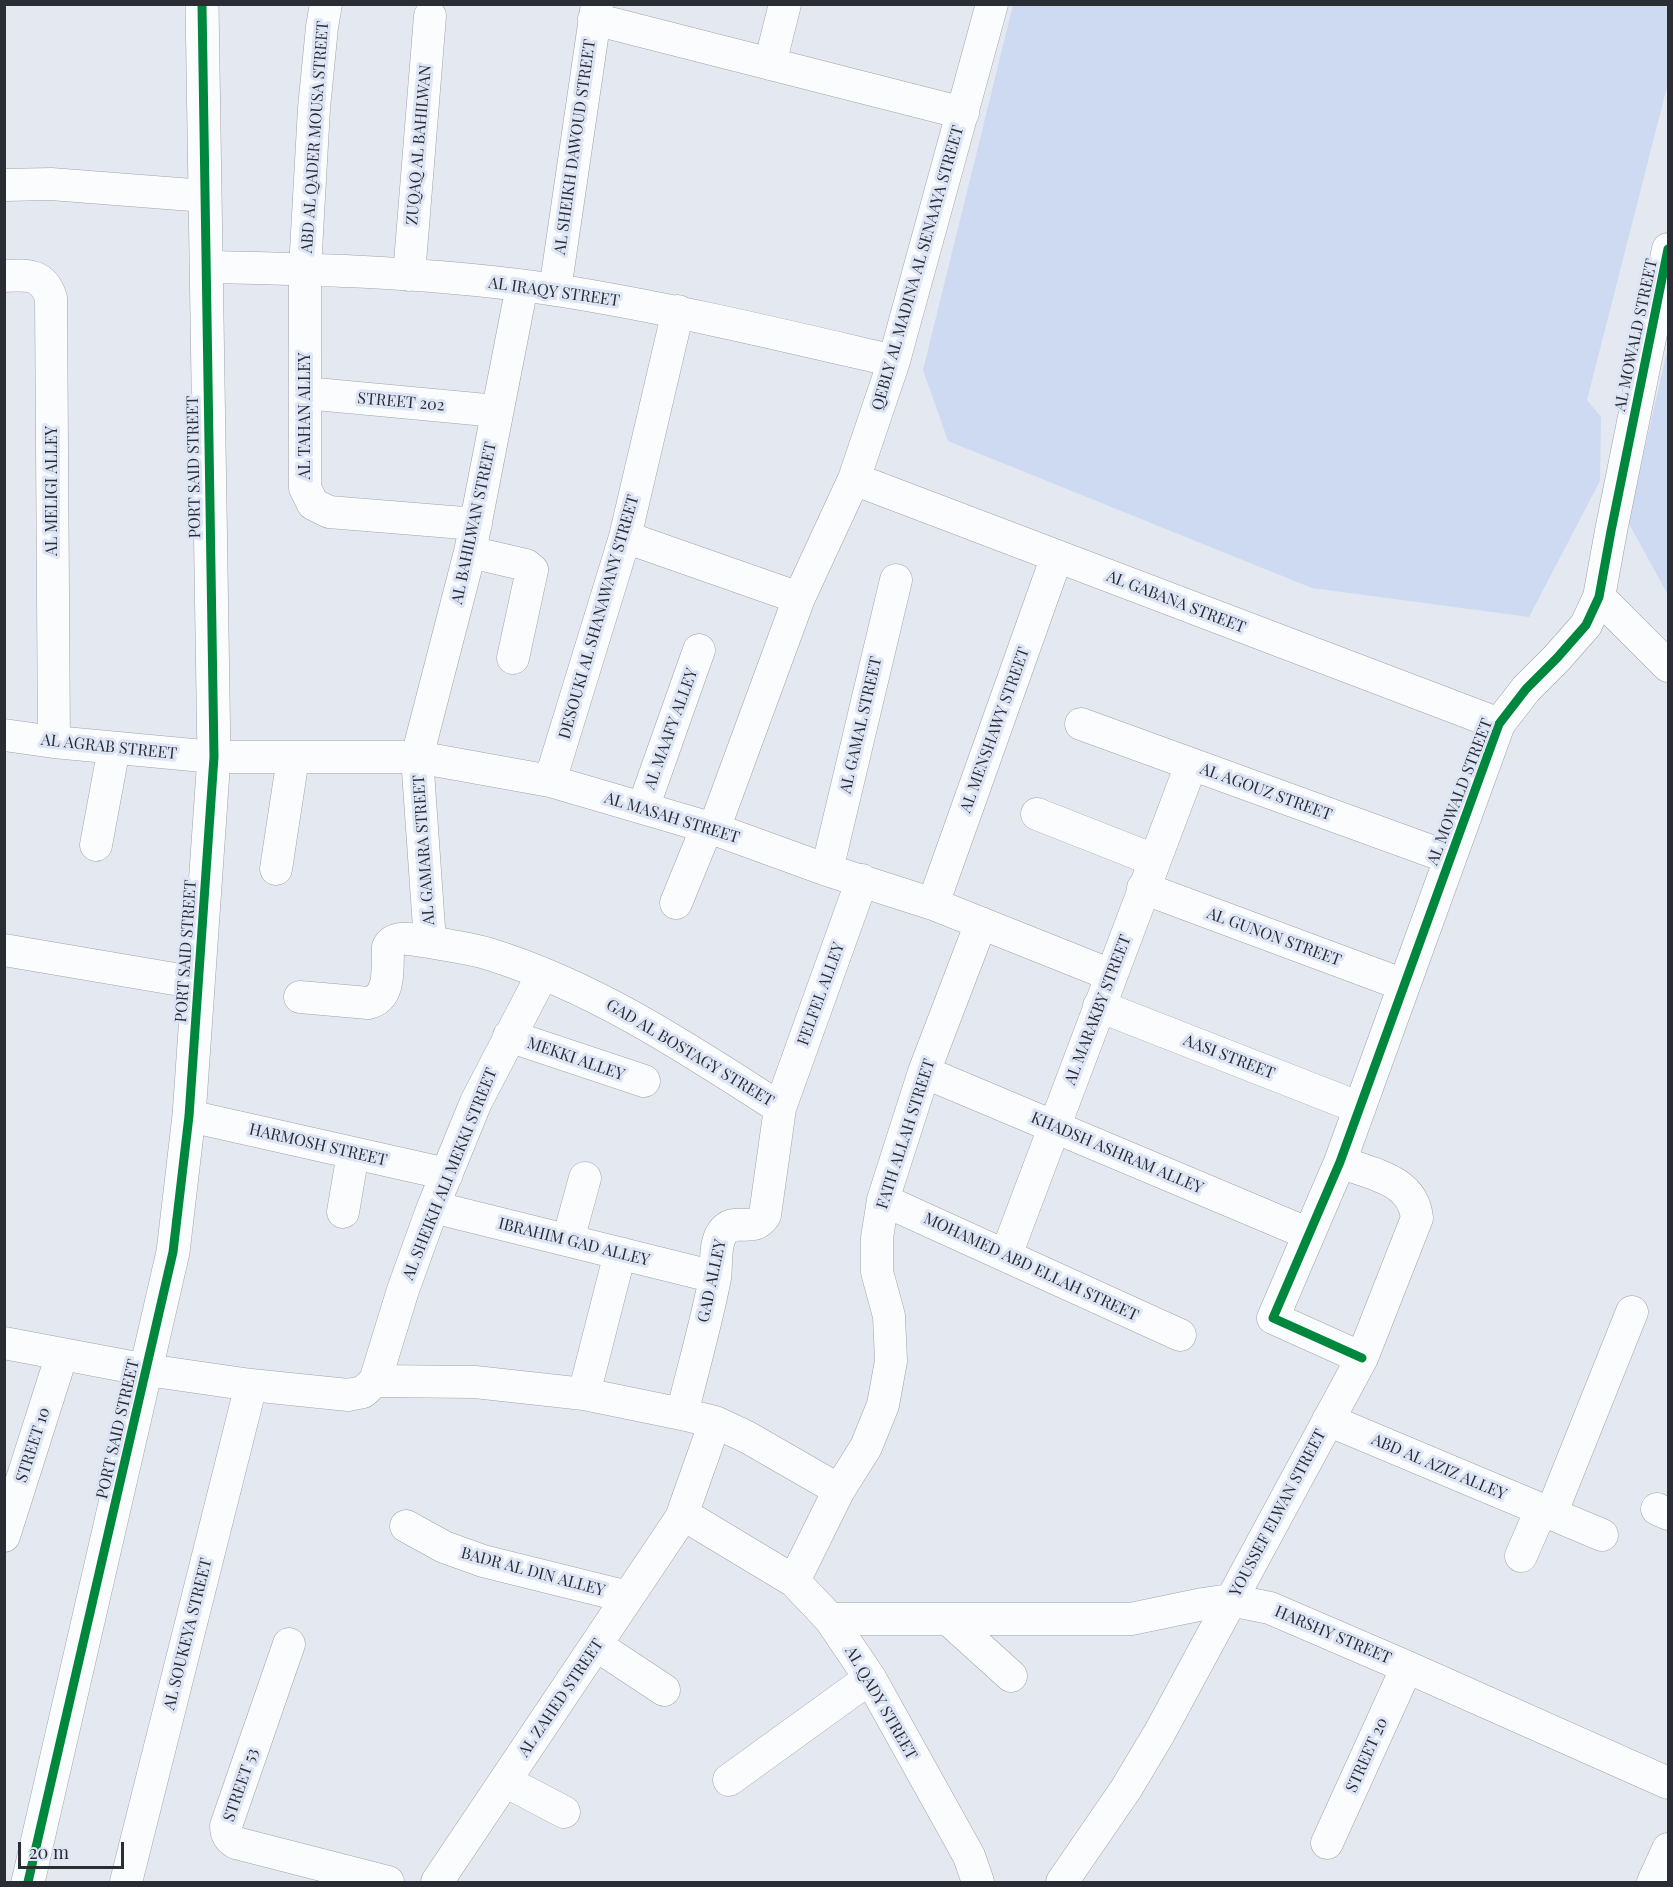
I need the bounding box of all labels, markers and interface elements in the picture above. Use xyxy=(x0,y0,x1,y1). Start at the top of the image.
street label: ABD AL QADER MOUSA STREET xyxy=(297,20,333,254)
street label: AL SHEIKH DAWOUD STREET xyxy=(550,38,600,256)
street label: ZUQAQ AL BAHILWAN xyxy=(402,64,436,226)
street label: QEBLY AL MADINA AL SENAAYA STREET xyxy=(868,123,968,413)
street label: AL MOWALD STREET xyxy=(1610,257,1662,413)
street label: AL IRAQY STREET xyxy=(487,273,621,311)
street label: AL TAHAN ALLEY xyxy=(295,352,315,480)
street label: STREET 202 xyxy=(357,389,445,415)
street label: PORT SAID STREET xyxy=(183,395,205,539)
street label: AL MELIGI ALLEY xyxy=(42,426,62,556)
street label: AL BAHILWAN STREET xyxy=(447,440,501,606)
street label: DESOUKI AL SHANAWANY STREET xyxy=(555,493,643,741)
street label: AL GABANA STREET xyxy=(1104,567,1248,637)
street label: AL MENSHAWY STREET xyxy=(956,645,1034,815)
street label: AL GAMAL STREET xyxy=(836,655,886,795)
street label: AL MAAFY ALLEY xyxy=(640,666,702,792)
street label: AL MOWALD STREET xyxy=(1423,716,1497,868)
street label: AL AGRAB STREET xyxy=(40,730,178,764)
street label: AL AGOUZ STREET xyxy=(1197,759,1335,825)
street label: AL GAMARA STREET xyxy=(409,774,439,926)
street label: AL MASAH STREET xyxy=(602,788,742,848)
street label: PORT SAID STREET xyxy=(171,879,201,1023)
street label: AL GUNON STREET xyxy=(1204,904,1344,970)
street label: AL MARAKBY STREET xyxy=(1061,932,1135,1088)
street label: FELFEL ALLEY xyxy=(793,940,849,1048)
street label: GAD AL BOSTAGY STREET xyxy=(603,995,777,1111)
street label: AASI STREET xyxy=(1180,1031,1278,1083)
street label: MEKKI ALLEY xyxy=(525,1033,627,1085)
street label: FATH ALLAH STREET xyxy=(873,1057,939,1211)
street label: AL SHEIKH ALI MEKKI STREET xyxy=(399,1065,501,1283)
street label: KHADSH ASHRAM ALLEY xyxy=(1028,1108,1206,1198)
street label: HARMOSH STREET xyxy=(247,1120,389,1170)
street label: MOHAMED ABD ELLAH STREET xyxy=(921,1209,1141,1325)
street label: IBRAHIM GAD ALLEY xyxy=(496,1214,652,1270)
street label: GAD ALLEY xyxy=(694,1238,730,1324)
street label: PORT SAID STREET xyxy=(93,1357,143,1501)
street label: STREET 10 xyxy=(12,1405,54,1485)
street label: YOUSSEF ELWAN STREET xyxy=(1226,1426,1330,1600)
street label: ABD AL AZIZ ALLEY xyxy=(1369,1430,1509,1504)
street label: BADR AL DIN ALLEY xyxy=(459,1544,607,1600)
street label: AL SOUKEYA STREET xyxy=(160,1556,216,1712)
street label: HARSHY STREET xyxy=(1272,1602,1394,1668)
street label: AL ZAHED STREET xyxy=(514,1635,608,1761)
street label: AL QADY STREET xyxy=(841,1643,921,1763)
street label: STREET 20 xyxy=(1342,1715,1392,1795)
street label: STREET 53 xyxy=(220,1746,262,1824)
scale bar xyxy=(21,1830,128,1868)
text: 20 m xyxy=(29,1840,69,1864)

